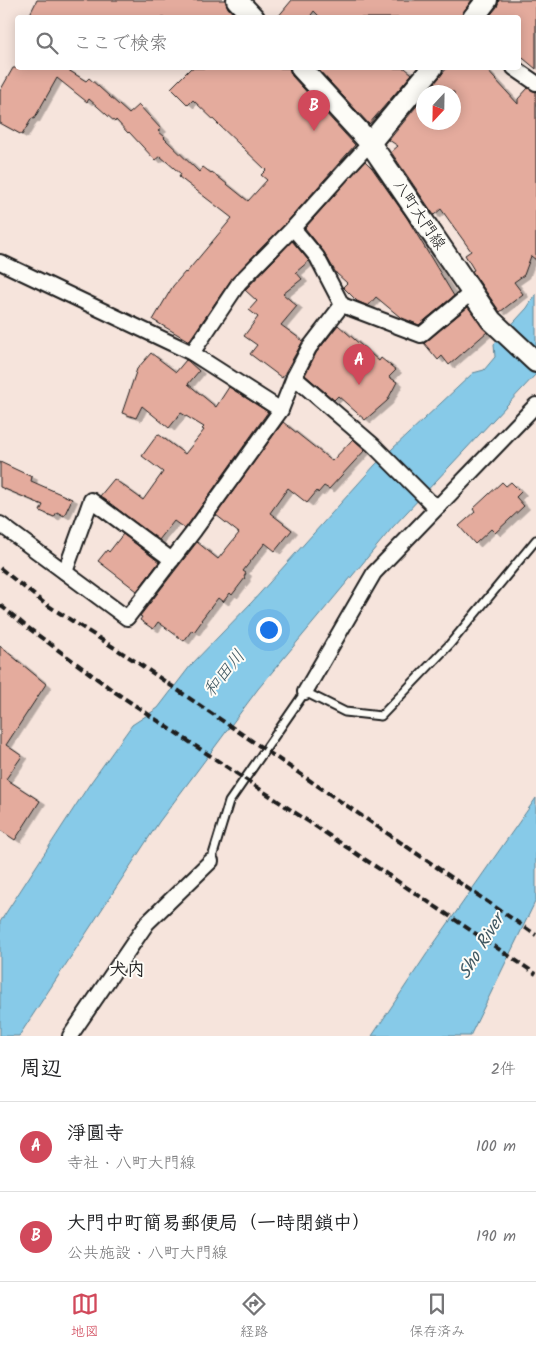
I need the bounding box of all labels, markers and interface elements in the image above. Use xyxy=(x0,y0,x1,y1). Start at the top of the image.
search box xyxy=(15,15,521,70)
icon: search xyxy=(33,29,61,57)
text: ここで検索 xyxy=(73,29,168,59)
north arrow xyxy=(416,85,461,130)
pin: B xyxy=(298,90,330,131)
street label: 八町大門線 xyxy=(386,175,452,255)
pin: A xyxy=(343,344,375,385)
your location xyxy=(256,617,282,643)
water label: 和田川 xyxy=(197,644,253,704)
water label: Sho River xyxy=(451,906,515,985)
district label: 犬内 xyxy=(109,956,145,985)
text: 周辺 xyxy=(20,1053,62,1086)
text: 2件 xyxy=(491,1057,516,1082)
text: 淨圓寺 xyxy=(67,1119,124,1149)
text: A xyxy=(31,1134,41,1159)
text: 100 m xyxy=(476,1134,516,1159)
text: 寺社 · 八町大門線 xyxy=(67,1151,196,1176)
text: 大門中町簡易郵便局（一時閉鎖中） xyxy=(67,1209,371,1239)
text: B xyxy=(31,1224,41,1249)
text: 190 m xyxy=(476,1224,516,1249)
text: 公共施設 · 八町大門線 xyxy=(67,1241,228,1266)
tab: 地図 xyxy=(71,1290,99,1343)
tab: 経路 xyxy=(240,1290,268,1343)
tab: 保存済み xyxy=(409,1290,465,1343)

